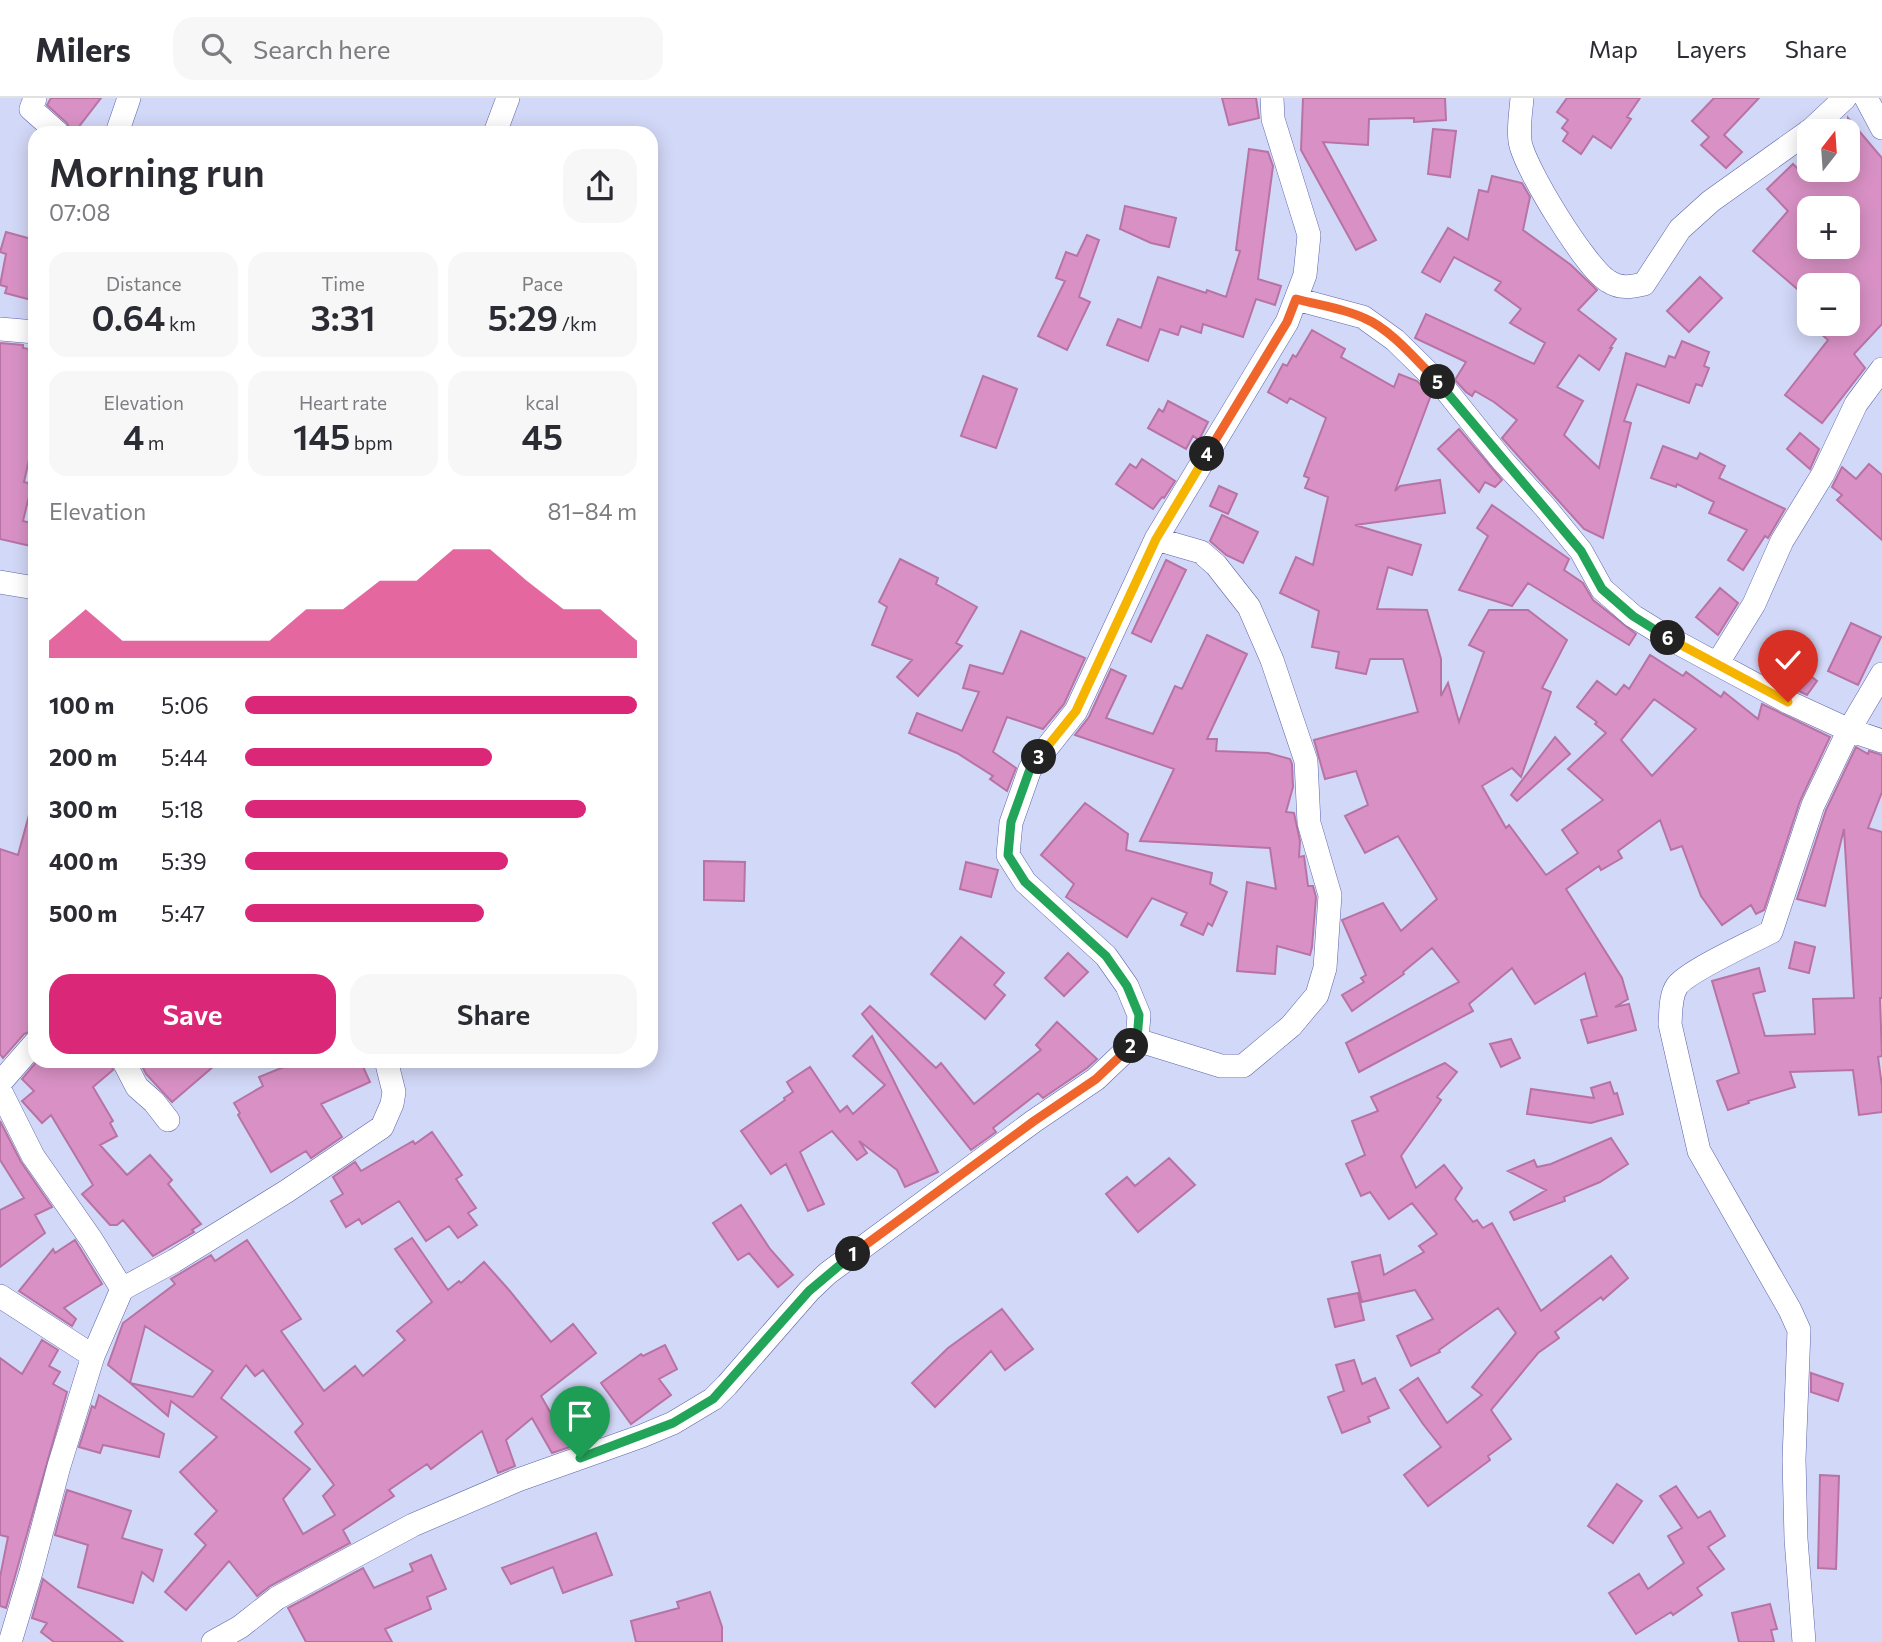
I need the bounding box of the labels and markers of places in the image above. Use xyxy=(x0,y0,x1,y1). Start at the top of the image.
pin: 5 xyxy=(1420,364,1456,400)
pin: 4 xyxy=(1190,436,1224,472)
pin: 6 xyxy=(1650,620,1686,656)
pin xyxy=(1758,630,1818,702)
pin: 3 xyxy=(1021,740,1056,774)
pin: 2 xyxy=(1114,1028,1148,1063)
pin: 1 xyxy=(836,1236,870,1272)
pin xyxy=(550,1386,610,1458)

